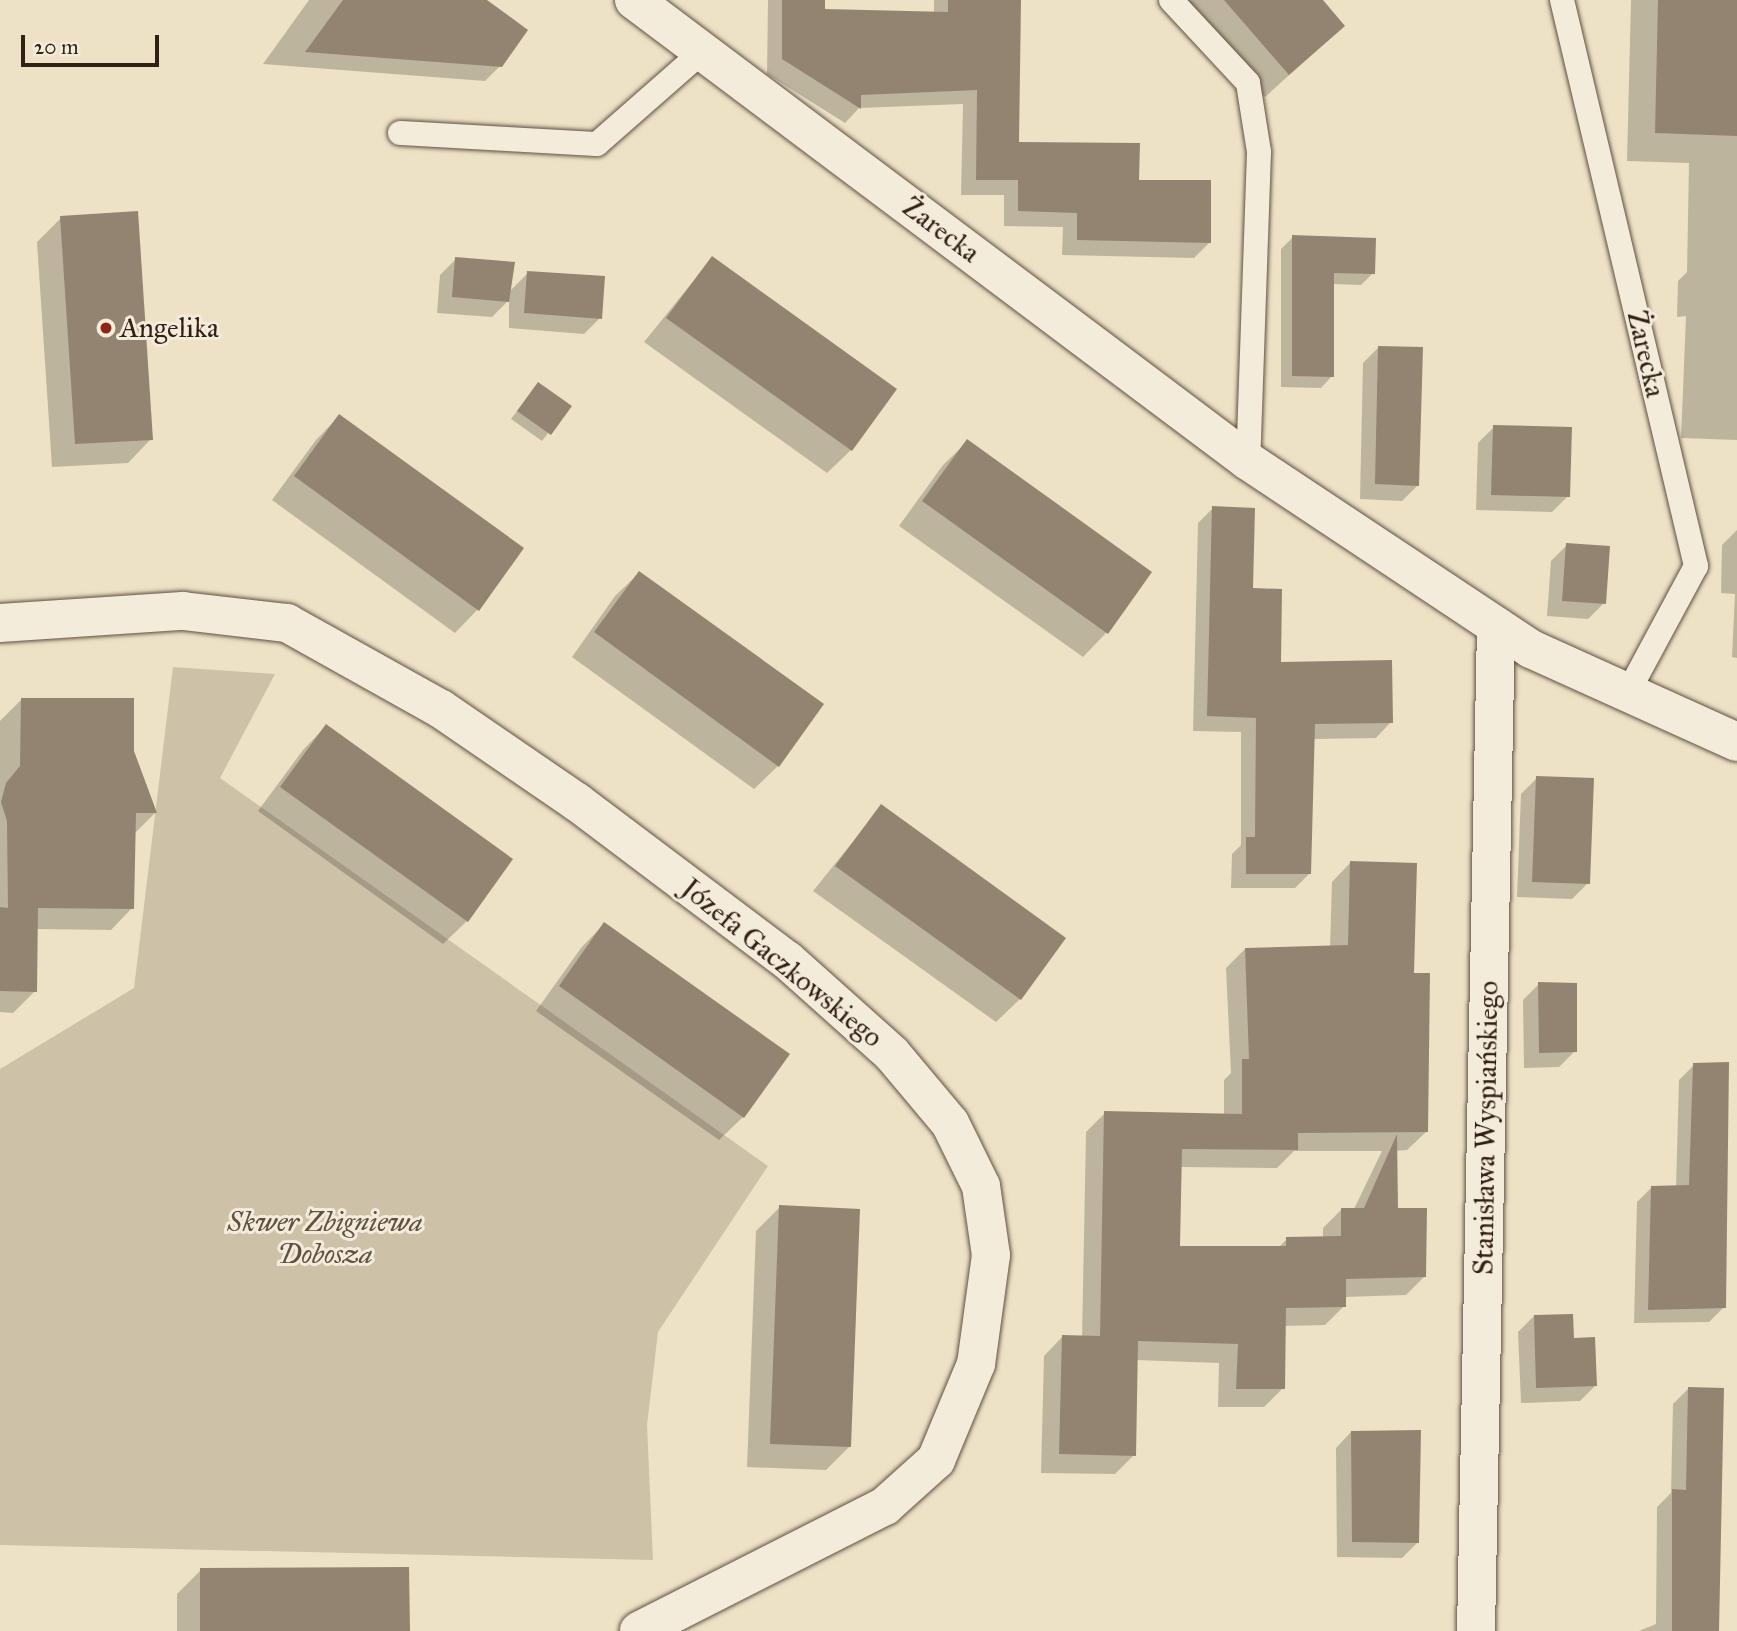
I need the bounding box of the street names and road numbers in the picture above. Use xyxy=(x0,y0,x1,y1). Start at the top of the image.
street label: Żarecka xyxy=(896,190,986,270)
street label: Żarecka xyxy=(1620,307,1672,401)
street label: Józefa Gaczkowskiego xyxy=(675,872,889,1054)
street label: Stanisława Wyspiańskiego xyxy=(1467,981,1505,1275)

